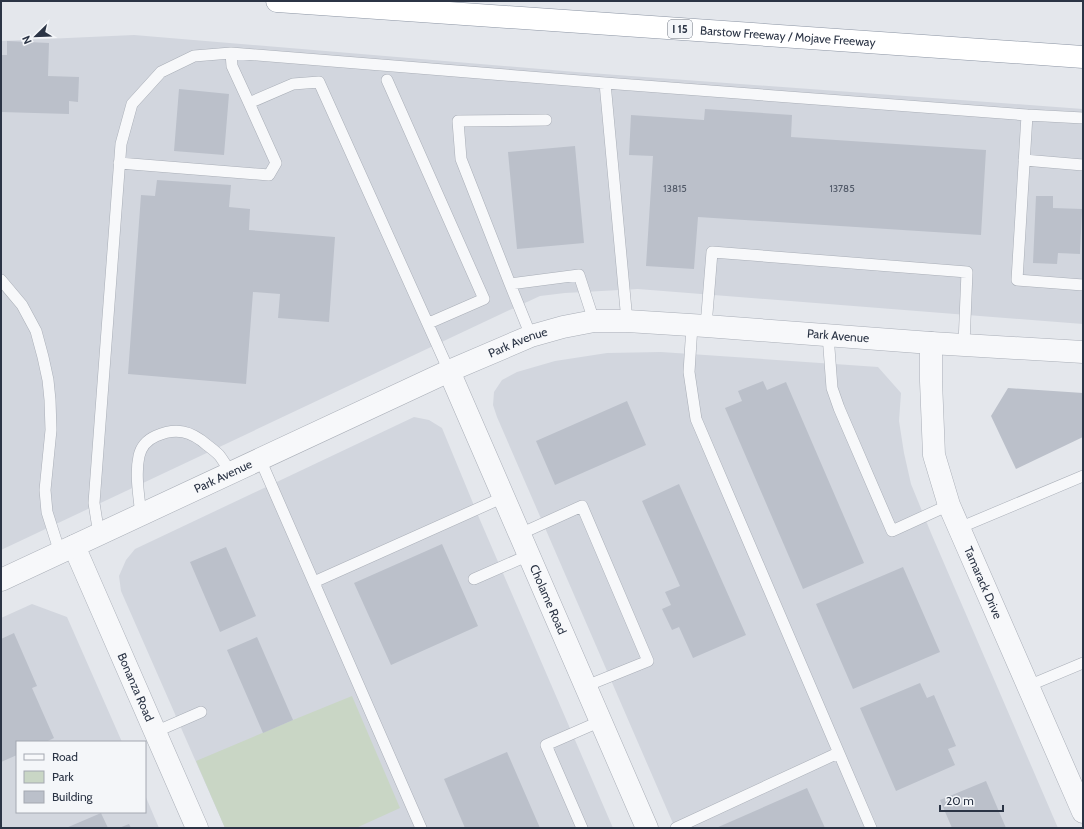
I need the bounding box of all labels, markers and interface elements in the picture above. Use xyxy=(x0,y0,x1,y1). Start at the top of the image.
north arrow xyxy=(16,16,56,56)
road number: I 15 xyxy=(668,20,692,38)
street label: Barstow Freeway / Mojave Freeway xyxy=(700,22,876,50)
text: N xyxy=(19,34,35,46)
house number: 13815 xyxy=(663,182,687,195)
house number: 13785 xyxy=(829,182,855,195)
street label: Park Avenue xyxy=(486,324,549,360)
street label: Park Avenue xyxy=(806,326,870,345)
street label: Park Avenue xyxy=(191,456,254,496)
street label: Tamarack Drive xyxy=(961,544,1006,621)
street label: Cholame Road xyxy=(527,562,570,636)
street label: Bonanza Road xyxy=(115,650,158,723)
legend xyxy=(16,741,146,813)
text: Road xyxy=(52,749,78,764)
text: Park xyxy=(52,769,74,784)
scale bar xyxy=(940,787,1003,813)
text: Building xyxy=(52,789,94,804)
text: 20 m xyxy=(946,793,974,808)

